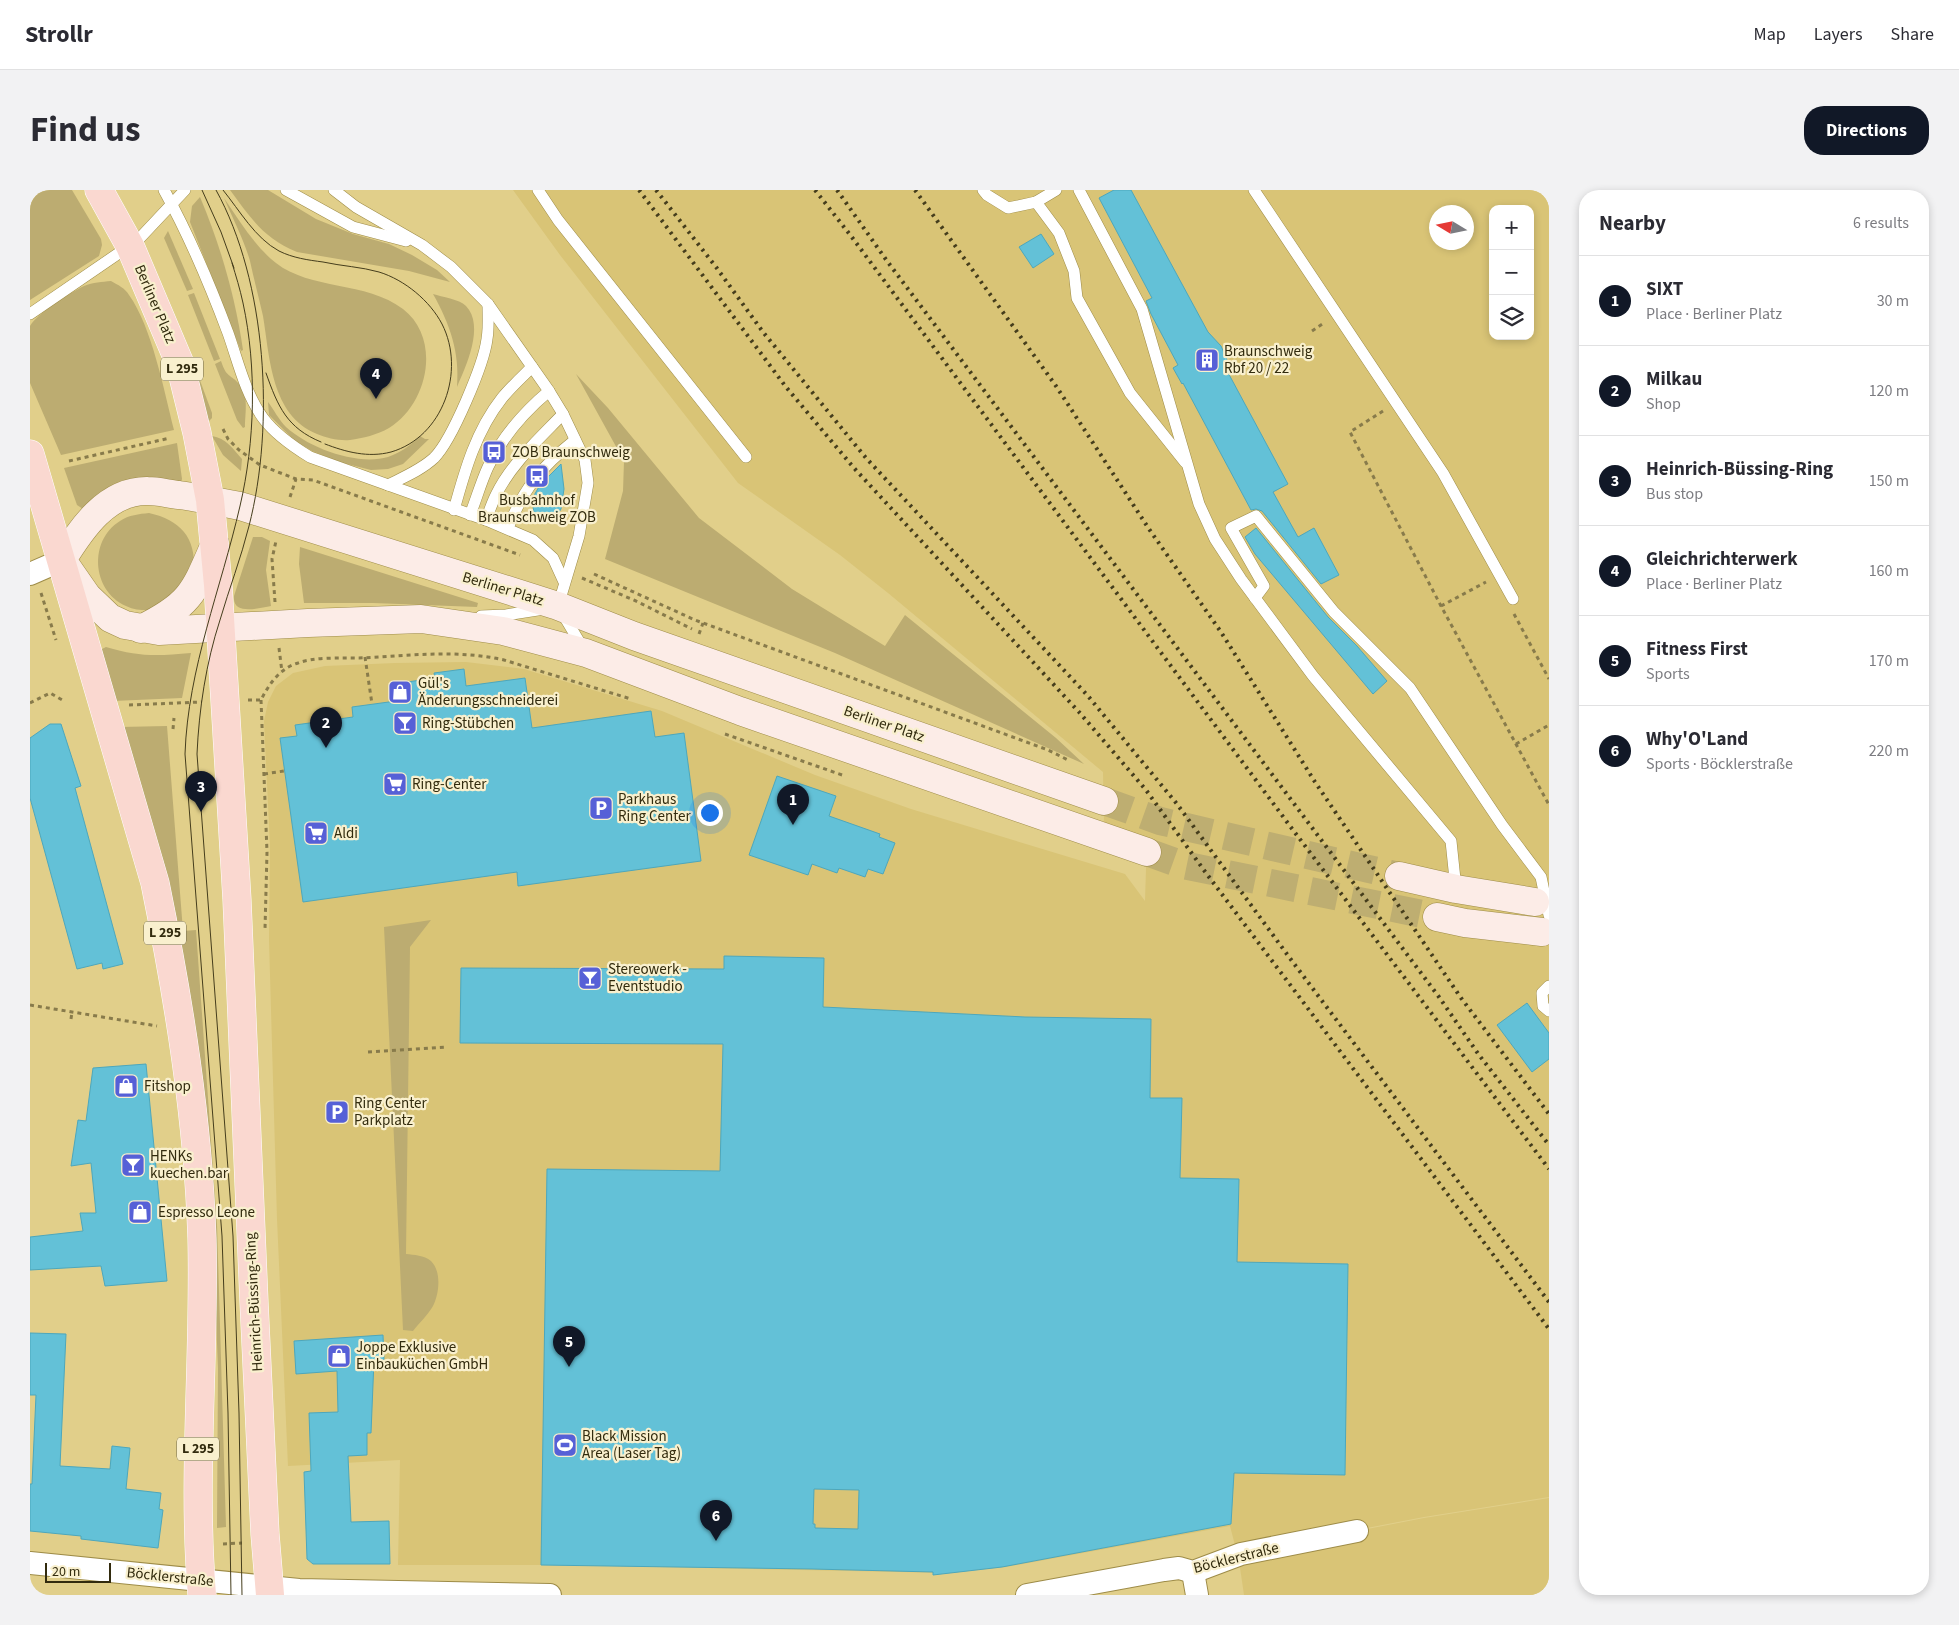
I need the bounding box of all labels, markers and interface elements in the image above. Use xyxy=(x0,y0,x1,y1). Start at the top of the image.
text: Strollr xyxy=(25,17,93,52)
text: Map xyxy=(1754,22,1786,47)
text: Layers xyxy=(1814,22,1863,47)
text: Share xyxy=(1891,22,1934,47)
text: Find us xyxy=(30,105,140,155)
button: Directions xyxy=(1804,106,1929,155)
north arrow xyxy=(1429,205,1474,250)
map controls xyxy=(1489,205,1534,340)
button: + xyxy=(1489,205,1534,250)
text: Nearby xyxy=(1599,208,1666,238)
text: 6 results xyxy=(1853,212,1909,234)
button: − xyxy=(1489,250,1534,295)
street label: Berliner Platz xyxy=(129,261,181,347)
text: SIXT xyxy=(1646,276,1683,303)
text: 1 xyxy=(1611,290,1619,312)
text: 30 m xyxy=(1877,290,1909,312)
button: layers xyxy=(1489,295,1534,340)
text: Place · Berliner Platz xyxy=(1646,303,1782,325)
place label: Braunschweig Rbf 20 / 22 xyxy=(1224,341,1313,379)
building icon: Braunschweig Rbf 20 / 22 xyxy=(1194,347,1220,373)
road number: L 295 xyxy=(161,358,203,380)
pin: 4 xyxy=(360,358,392,399)
text: Milkau xyxy=(1646,366,1702,393)
text: 2 xyxy=(1611,380,1619,402)
text: 120 m xyxy=(1869,380,1909,402)
text: Shop xyxy=(1646,393,1681,415)
bus stop icon: ZOB Braunschweig xyxy=(481,439,507,465)
place label: ZOB Braunschweig xyxy=(512,442,630,463)
text: Heinrich-Büssing-Ring xyxy=(1646,456,1833,483)
bus stop icon: Busbahnhof Braunschweig ZOB xyxy=(524,463,550,489)
text: 3 xyxy=(1611,470,1619,492)
text: 150 m xyxy=(1869,470,1909,492)
text: Bus stop xyxy=(1646,483,1703,505)
place label: Busbahnhof Braunschweig ZOB xyxy=(478,490,596,528)
text: Gleichrichterwerk xyxy=(1646,546,1798,573)
text: 4 xyxy=(1611,560,1619,582)
text: 160 m xyxy=(1869,560,1909,582)
street label: Berliner Platz xyxy=(460,567,546,611)
text: Place · Berliner Platz xyxy=(1646,573,1782,595)
text: Fitness First xyxy=(1646,636,1748,663)
text: 5 xyxy=(1611,650,1619,672)
text: 170 m xyxy=(1869,650,1909,672)
text: Sports xyxy=(1646,663,1690,685)
place label: Gül's Änderungsschneiderei xyxy=(418,673,558,711)
shop icon: Gül's Änderungsschneiderei xyxy=(387,679,413,705)
street label: Berliner Platz xyxy=(841,700,927,748)
pin: 2 xyxy=(310,707,342,748)
bar icon: Ring-Stübchen xyxy=(392,710,418,736)
place label: Ring-Stübchen xyxy=(422,713,514,734)
text: Why'O'Land xyxy=(1646,726,1748,753)
text: 6 xyxy=(1611,740,1619,762)
text: 220 m xyxy=(1869,740,1909,762)
text: Sports · Böcklerstraße xyxy=(1646,753,1793,775)
pin: 3 xyxy=(185,771,217,812)
supermarket icon: Ring-Center xyxy=(382,771,408,797)
place label: Ring-Center xyxy=(412,774,487,795)
pin: 1 xyxy=(777,784,809,825)
place label: Parkhaus Ring Center xyxy=(618,789,692,827)
parking icon: Parkhaus Ring Center xyxy=(588,795,614,821)
your location xyxy=(697,800,723,826)
supermarket icon: Aldi xyxy=(303,820,329,846)
place label: Aldi xyxy=(334,823,358,844)
road number: L 295 xyxy=(144,921,186,944)
place label: Stereowerk - Eventstudio xyxy=(608,959,687,997)
bar icon: Stereowerk - Eventstudio xyxy=(577,965,603,991)
shop icon: Fitshop xyxy=(113,1073,139,1099)
place label: Fitshop xyxy=(144,1076,191,1097)
place label: Ring Center Parkplatz xyxy=(354,1093,428,1131)
parking icon: Ring Center Parkplatz xyxy=(324,1099,350,1125)
place label: HENKs kuechen.bar xyxy=(150,1146,229,1184)
bar icon: HENKs kuechen.bar xyxy=(120,1152,146,1178)
shop icon: Espresso Leone xyxy=(127,1199,153,1225)
place label: Espresso Leone xyxy=(158,1202,255,1223)
street label: Heinrich-Büssing-Ring xyxy=(240,1231,268,1372)
pin: 5 xyxy=(553,1326,585,1367)
place label: Joppe Exklusive Einbauküchen GmbH xyxy=(356,1337,488,1375)
shop icon: Joppe Exklusive Einbauküchen GmbH xyxy=(326,1343,352,1369)
place label: Black Mission Area (Laser Tag) xyxy=(582,1426,681,1464)
sports icon: Black Mission Area (Laser Tag) xyxy=(552,1432,578,1458)
road number: L 295 xyxy=(177,1438,219,1460)
pin: 6 xyxy=(700,1500,732,1541)
street label: Böcklerstraße xyxy=(1191,1537,1281,1579)
scale bar xyxy=(45,1560,111,1583)
text: 20 m xyxy=(52,1562,80,1582)
street label: Böcklerstraße xyxy=(126,1562,214,1592)

